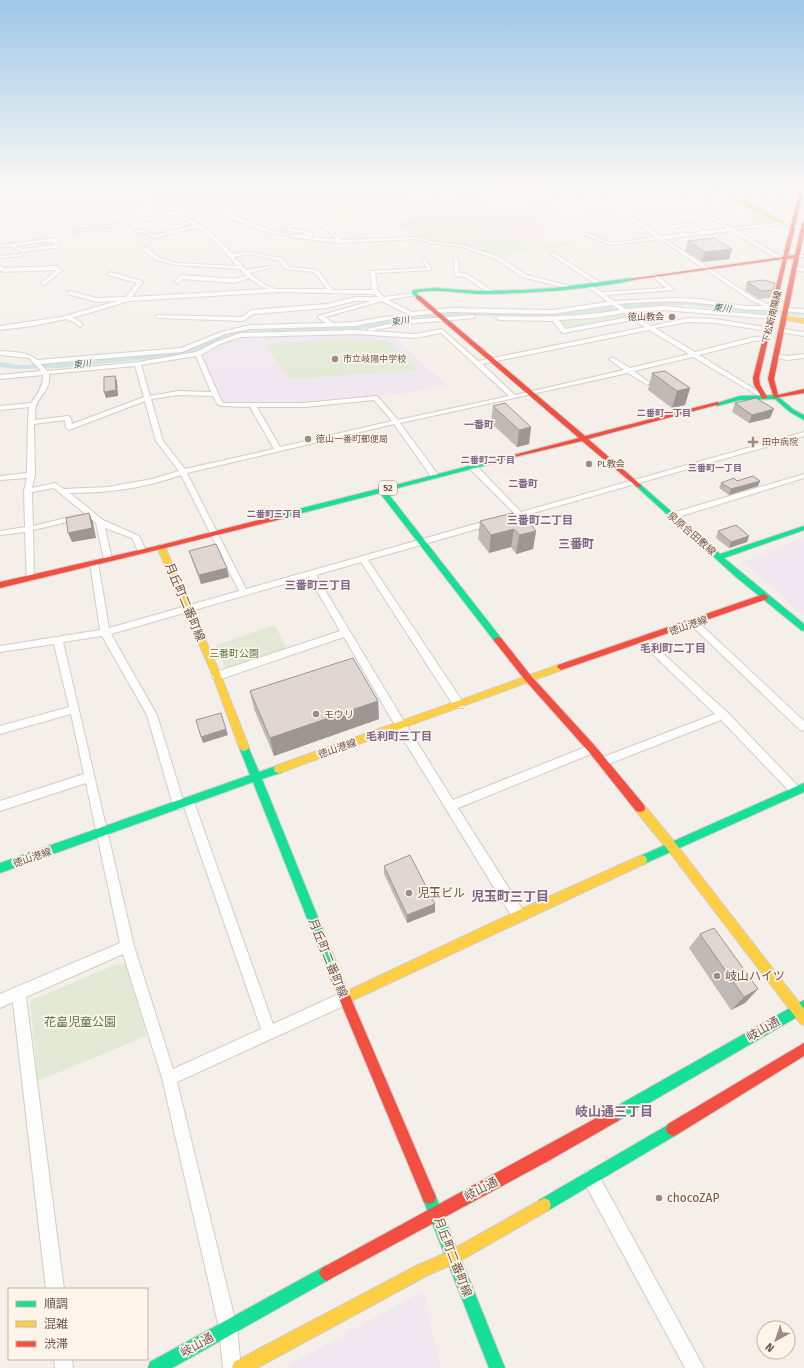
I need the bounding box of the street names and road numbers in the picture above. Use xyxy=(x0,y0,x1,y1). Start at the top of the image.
street label: 下松新南陽線 xyxy=(761,289,784,344)
road number: 52 xyxy=(379,481,397,495)
street label: 泉原合田敷線 xyxy=(665,510,718,558)
street label: 月丘町二番町線 xyxy=(162,561,208,643)
street label: 徳山港線 xyxy=(667,614,709,638)
street label: 徳山港線 xyxy=(316,737,358,761)
street label: 徳山港線 xyxy=(11,846,53,870)
street label: 月丘町二番町線 xyxy=(306,916,350,1000)
street label: 岐山通 xyxy=(744,1014,782,1044)
street label: 岐山通 xyxy=(462,1175,500,1203)
street label: 月丘町二番町線 xyxy=(431,1215,475,1299)
street label: 岐山通 xyxy=(178,1330,216,1360)

